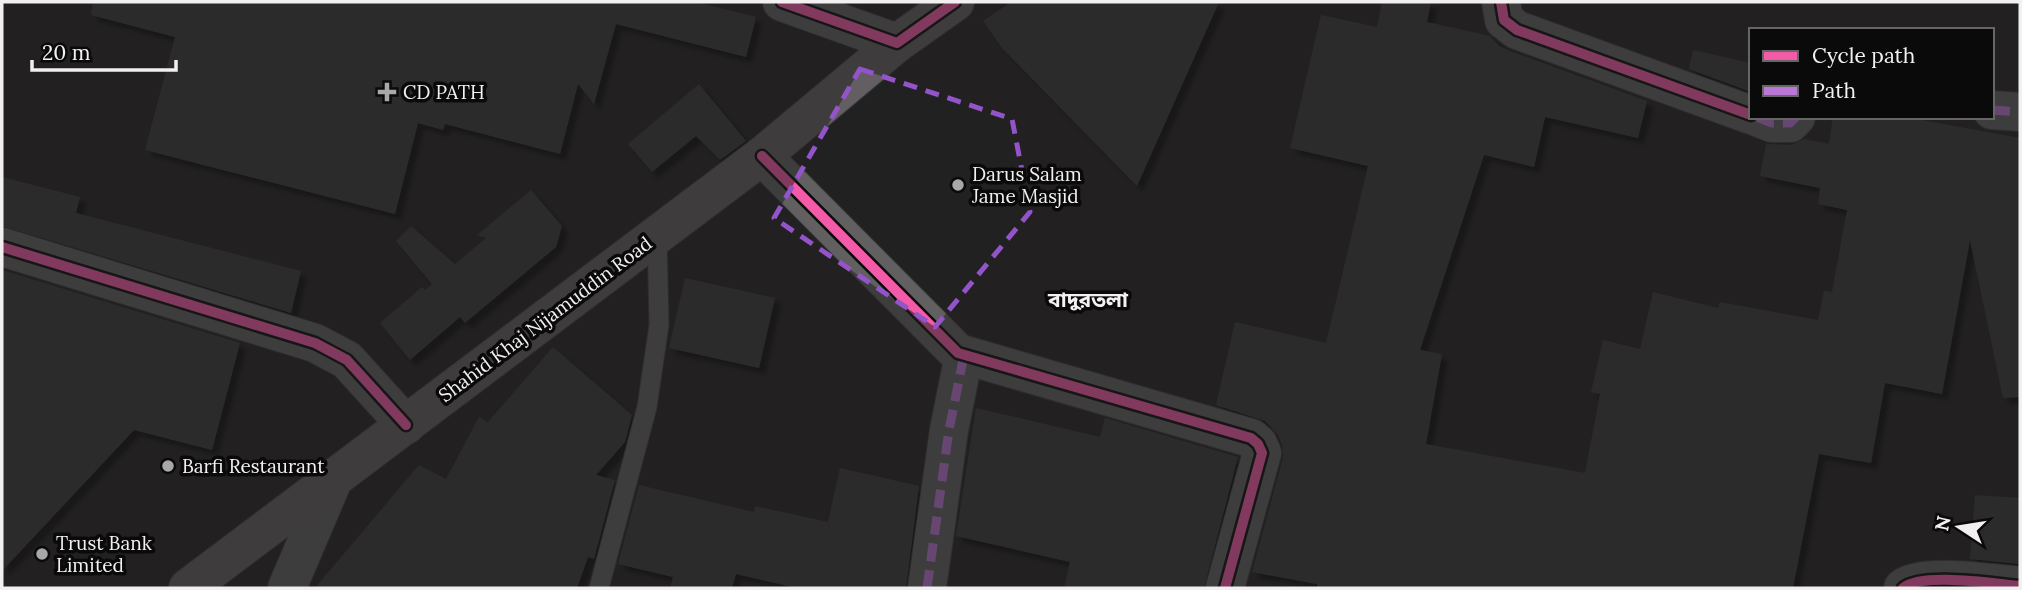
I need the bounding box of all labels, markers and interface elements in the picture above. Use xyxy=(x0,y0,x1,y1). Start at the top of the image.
scale bar xyxy=(32,28,175,72)
legend xyxy=(1749,28,1994,119)
text: 20 m xyxy=(42,39,91,66)
text: Cycle path xyxy=(1812,42,1915,69)
text: Path xyxy=(1812,77,1856,104)
place label: CD PATH xyxy=(403,80,485,104)
marker: CD PATH xyxy=(377,82,397,102)
place label: Darus Salam Jame Masjid xyxy=(971,162,1082,208)
marker: Darus Salam Jame Masjid xyxy=(950,177,966,193)
street label: Shahid Khaj Nijamuddin Road xyxy=(434,231,656,407)
district label: বাদুরতলা xyxy=(1047,286,1129,313)
place label: Barfi Restaurant xyxy=(182,454,325,478)
marker: Barfi Restaurant xyxy=(160,458,176,474)
north arrow xyxy=(1924,492,1994,562)
text: N xyxy=(1929,513,1956,533)
place label: Trust Bank Limited xyxy=(56,531,153,577)
marker: Trust Bank Limited xyxy=(34,546,50,562)

